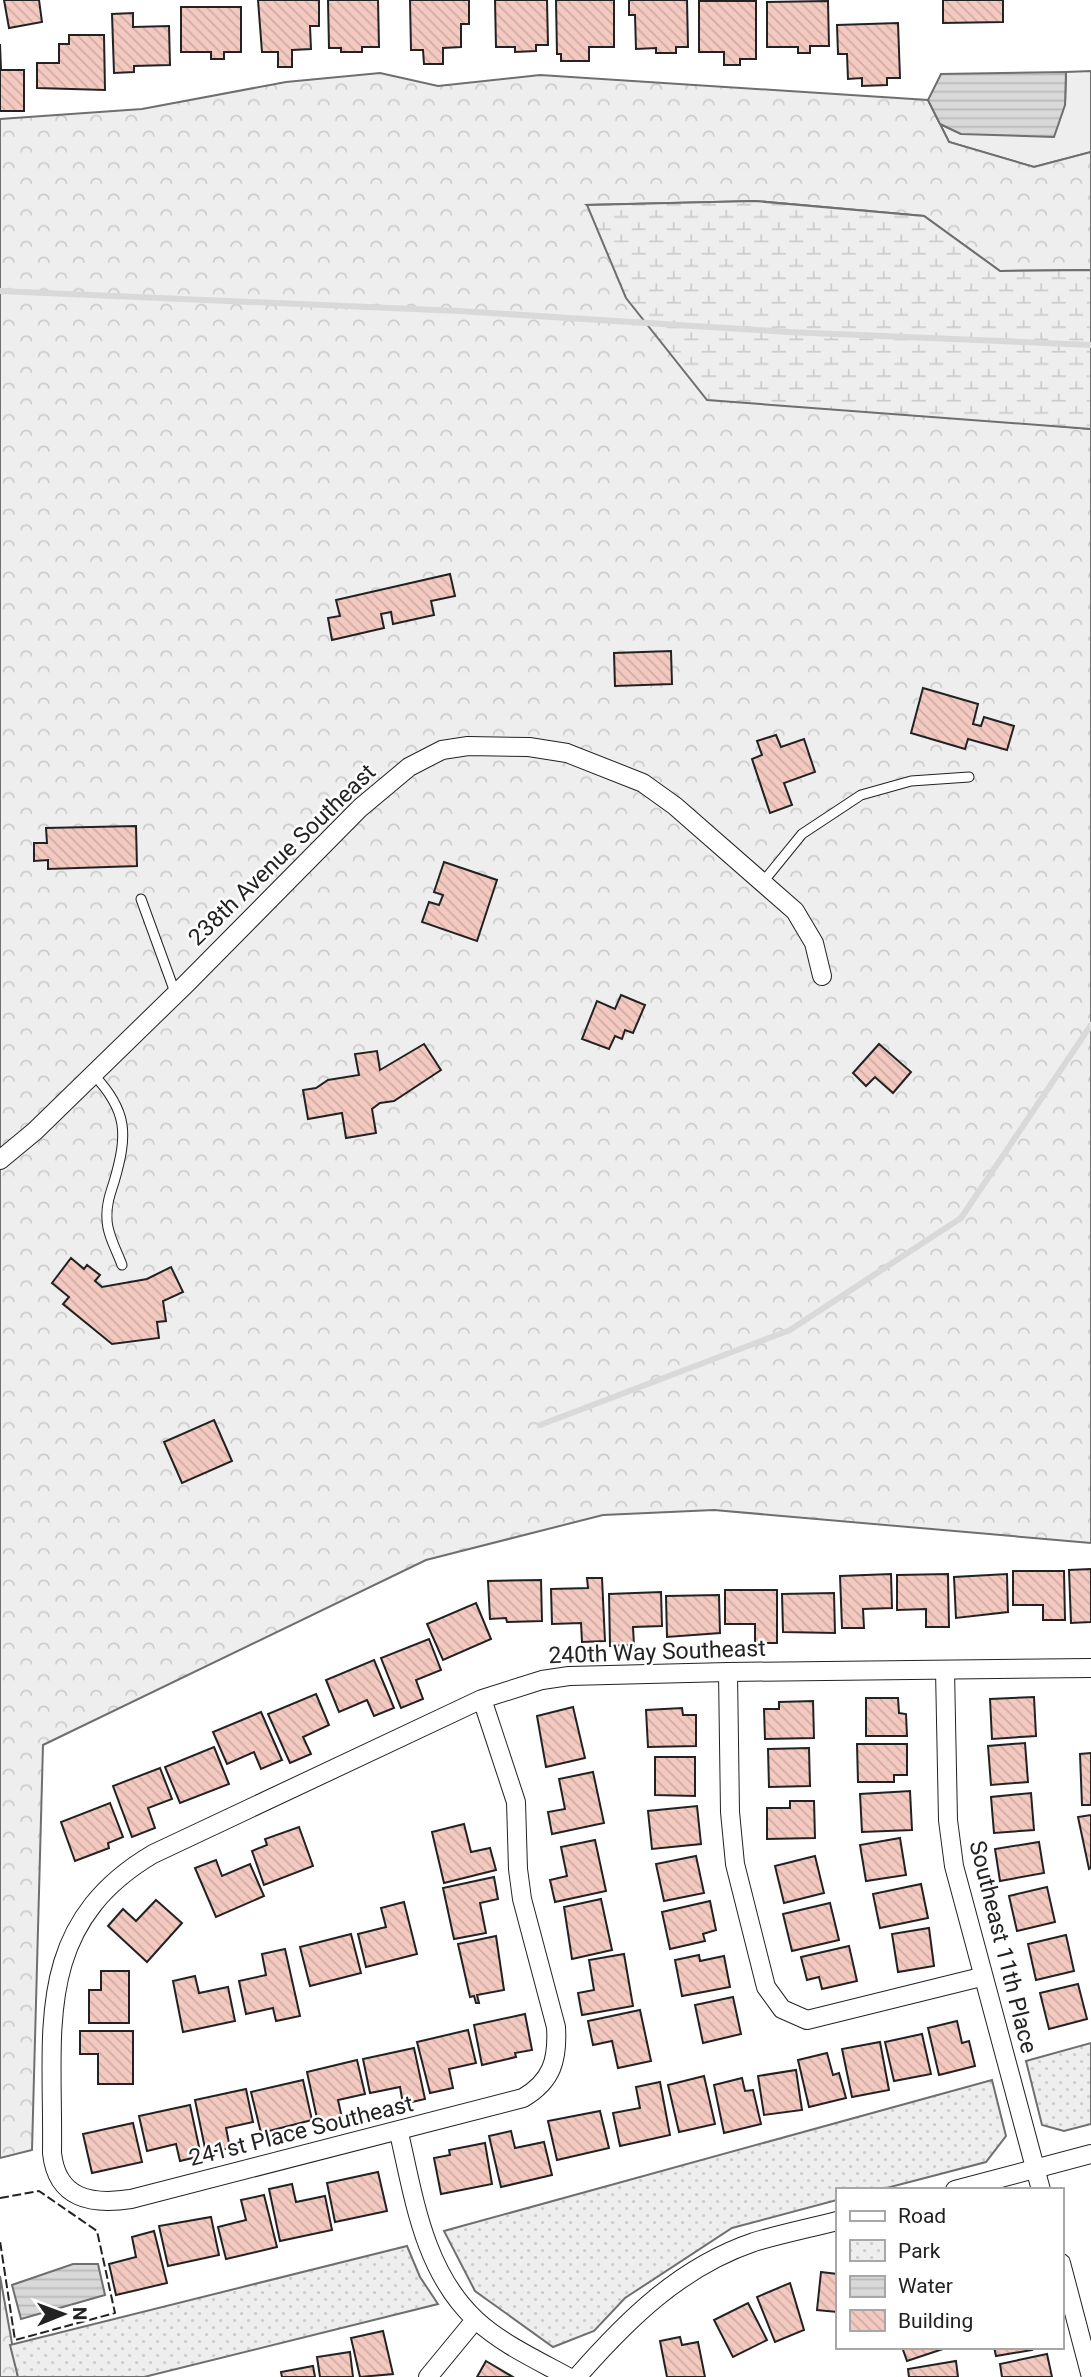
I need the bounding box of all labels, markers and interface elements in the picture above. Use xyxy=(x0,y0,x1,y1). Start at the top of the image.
street label: 238th Avenue Southeast xyxy=(183,759,381,951)
street label: 240th Way Southeast xyxy=(548,1635,766,1669)
street label: Southeast 11th Place xyxy=(964,1838,1042,2056)
street label: 241st Place Southeast xyxy=(186,2090,416,2172)
legend xyxy=(836,2188,1063,2349)
text: Road xyxy=(898,2204,946,2228)
text: Park xyxy=(898,2239,941,2263)
text: Water xyxy=(898,2274,953,2298)
north arrow xyxy=(28,2279,98,2349)
text: N xyxy=(68,2307,91,2321)
text: Building xyxy=(898,2309,973,2333)

